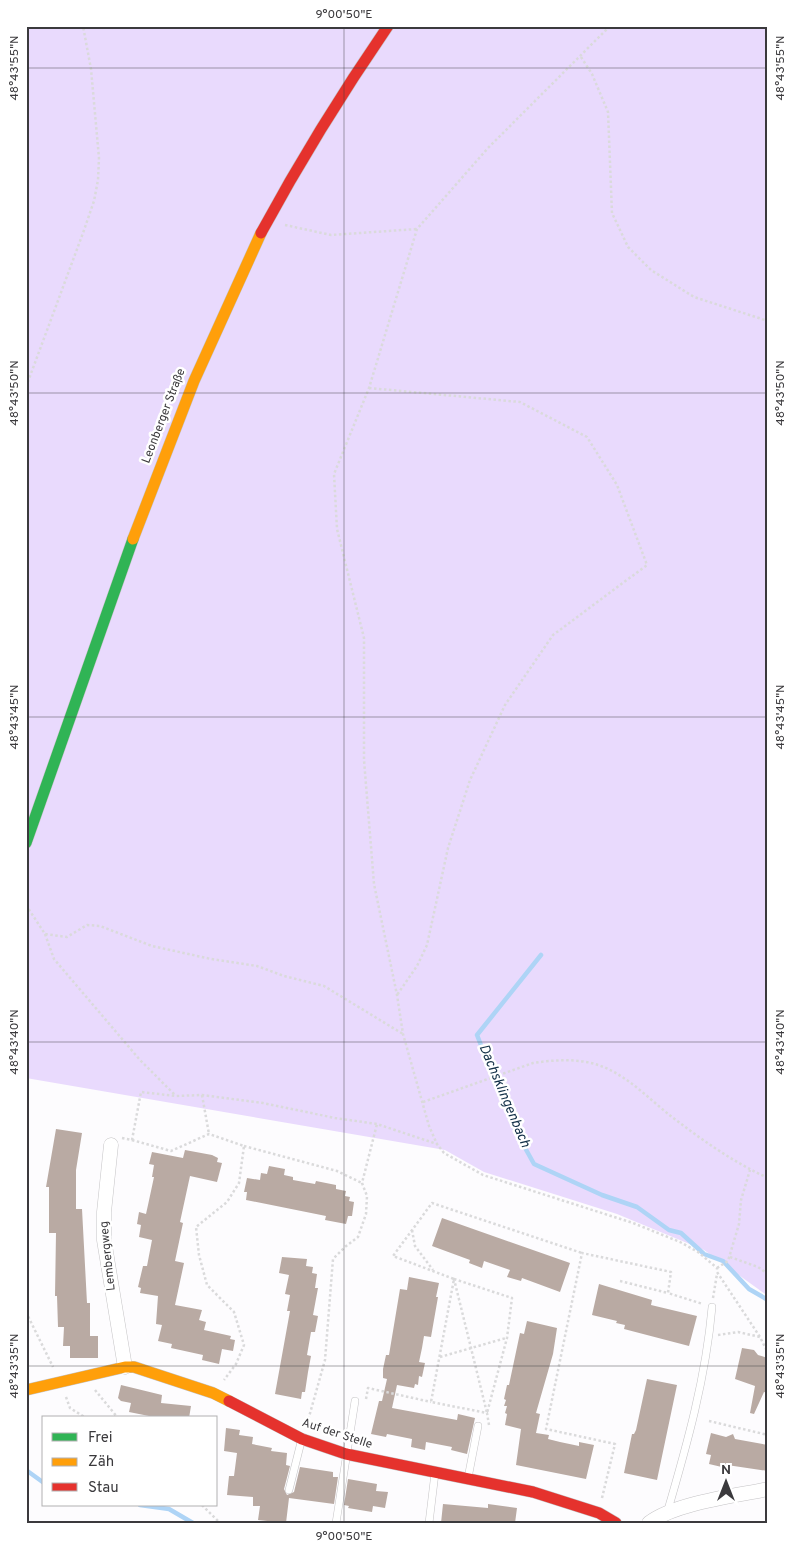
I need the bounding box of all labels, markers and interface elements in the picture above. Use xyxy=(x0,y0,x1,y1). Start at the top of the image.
text: 9°00'50"E xyxy=(315,7,373,23)
text: 48°43'55"N xyxy=(7,35,23,101)
text: 48°43'55"N xyxy=(773,35,789,101)
text: 48°43'50"N xyxy=(7,360,23,426)
text: 48°43'50"N xyxy=(773,360,789,426)
street label: Leonberger Straße xyxy=(139,366,189,466)
text: 48°43'45"N xyxy=(7,684,23,750)
text: 48°43'45"N xyxy=(773,684,789,750)
text: 48°43'40"N xyxy=(7,1009,23,1075)
text: 48°43'40"N xyxy=(773,1009,789,1075)
water label: Dachsklingenbach xyxy=(475,1042,534,1151)
street label: Lembergweg xyxy=(96,1220,120,1292)
text: 48°43'35"N xyxy=(7,1334,23,1398)
text: 48°43'35"N xyxy=(773,1334,789,1398)
street label: Auf der Stelle xyxy=(300,1415,374,1453)
legend xyxy=(42,1416,218,1506)
text: Frei xyxy=(88,1429,113,1448)
text: Zäh xyxy=(88,1453,114,1472)
north arrow xyxy=(702,1456,752,1506)
text: N xyxy=(721,1462,731,1479)
text: Stau xyxy=(88,1479,119,1498)
text: 9°00'50"E xyxy=(315,1529,373,1545)

